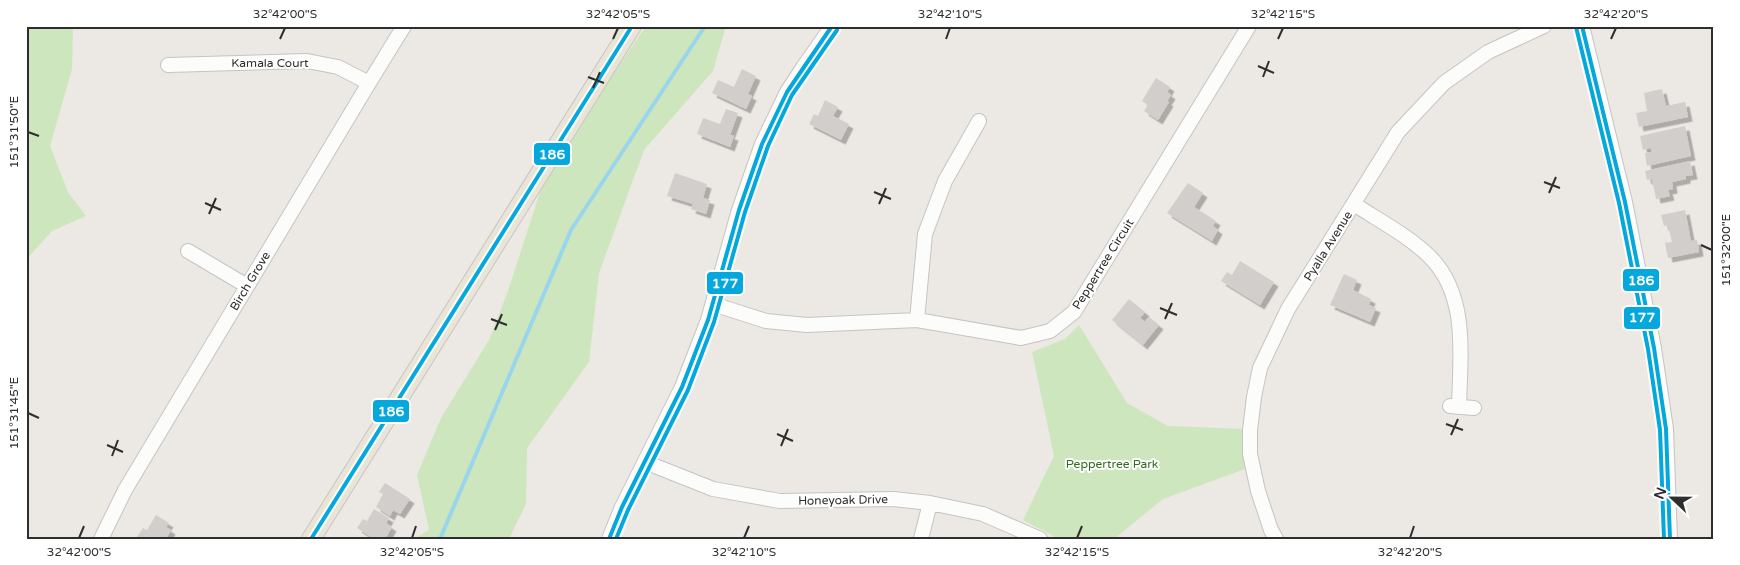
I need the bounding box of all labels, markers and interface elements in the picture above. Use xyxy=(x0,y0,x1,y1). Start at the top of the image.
text: 32°42'00"S xyxy=(253,7,317,21)
text: 32°42'05"S xyxy=(586,7,650,21)
text: 32°42'10"S xyxy=(918,7,982,21)
text: 32°42'15"S xyxy=(1251,7,1315,21)
text: 32°42'20"S xyxy=(1584,7,1648,21)
street label: Kamala Court xyxy=(231,56,309,70)
text: 151°31'50"E xyxy=(7,95,21,168)
line badge: 186 xyxy=(533,142,571,166)
text: 186 xyxy=(539,146,565,163)
street label: Pyalla Avenue xyxy=(1301,208,1355,284)
text: 151°32'00"E xyxy=(1719,213,1733,286)
street label: Peppertree Circuit xyxy=(1070,216,1137,312)
street label: Birch Grove xyxy=(227,249,273,313)
line badge: 186 xyxy=(1622,268,1660,292)
line badge: 177 xyxy=(706,271,744,295)
text: 186 xyxy=(1628,272,1654,289)
text: 177 xyxy=(712,275,738,292)
line badge: 177 xyxy=(1623,306,1661,330)
text: 177 xyxy=(1629,309,1655,326)
text: 151°31'45"E xyxy=(7,376,21,449)
line badge: 186 xyxy=(372,399,410,423)
text: 186 xyxy=(378,403,404,420)
park label: Peppertree Park xyxy=(1066,457,1159,471)
north arrow xyxy=(1648,472,1698,522)
text: N xyxy=(1650,485,1670,502)
street label: Honeyoak Drive xyxy=(798,492,888,508)
text: 32°42'00"S xyxy=(47,545,111,559)
text: 32°42'05"S xyxy=(380,545,444,559)
text: 32°42'10"S xyxy=(712,545,776,559)
text: 32°42'15"S xyxy=(1045,545,1109,559)
text: 32°42'20"S xyxy=(1378,545,1442,559)

